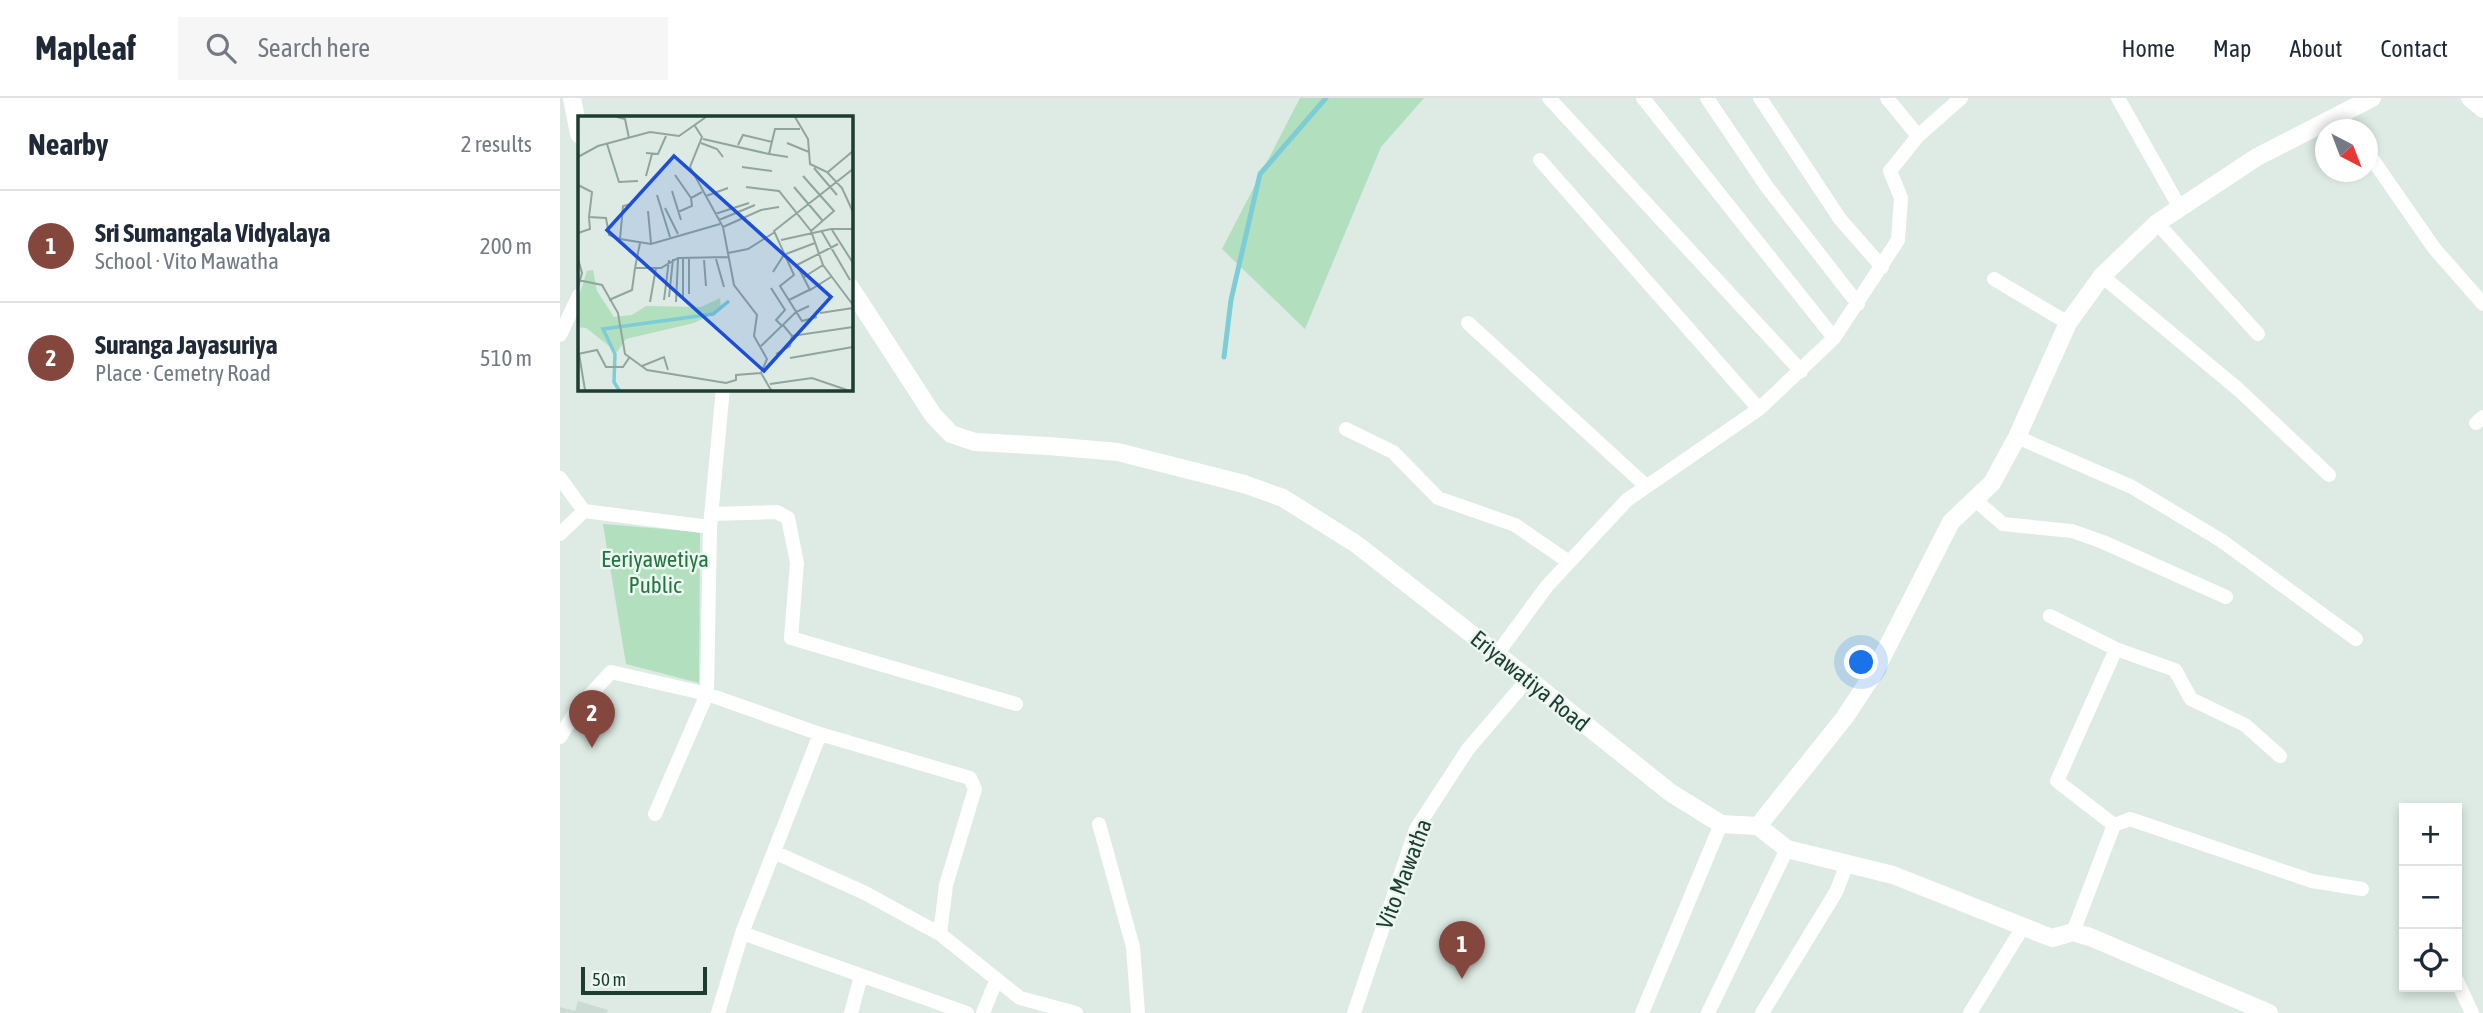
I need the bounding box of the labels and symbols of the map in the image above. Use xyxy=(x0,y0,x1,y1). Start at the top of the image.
inset map xyxy=(578,116,852,390)
north arrow xyxy=(2315,119,2378,182)
park label: Eeriyawetiya Public xyxy=(601,546,709,598)
street label: Eriyawatiya Road xyxy=(1466,625,1594,737)
your location xyxy=(1844,645,1878,679)
pin: 2 xyxy=(569,690,615,748)
street label: Vito Mawatha xyxy=(1371,815,1437,933)
pin: 1 xyxy=(1439,921,1485,979)
scale bar xyxy=(581,964,707,996)

